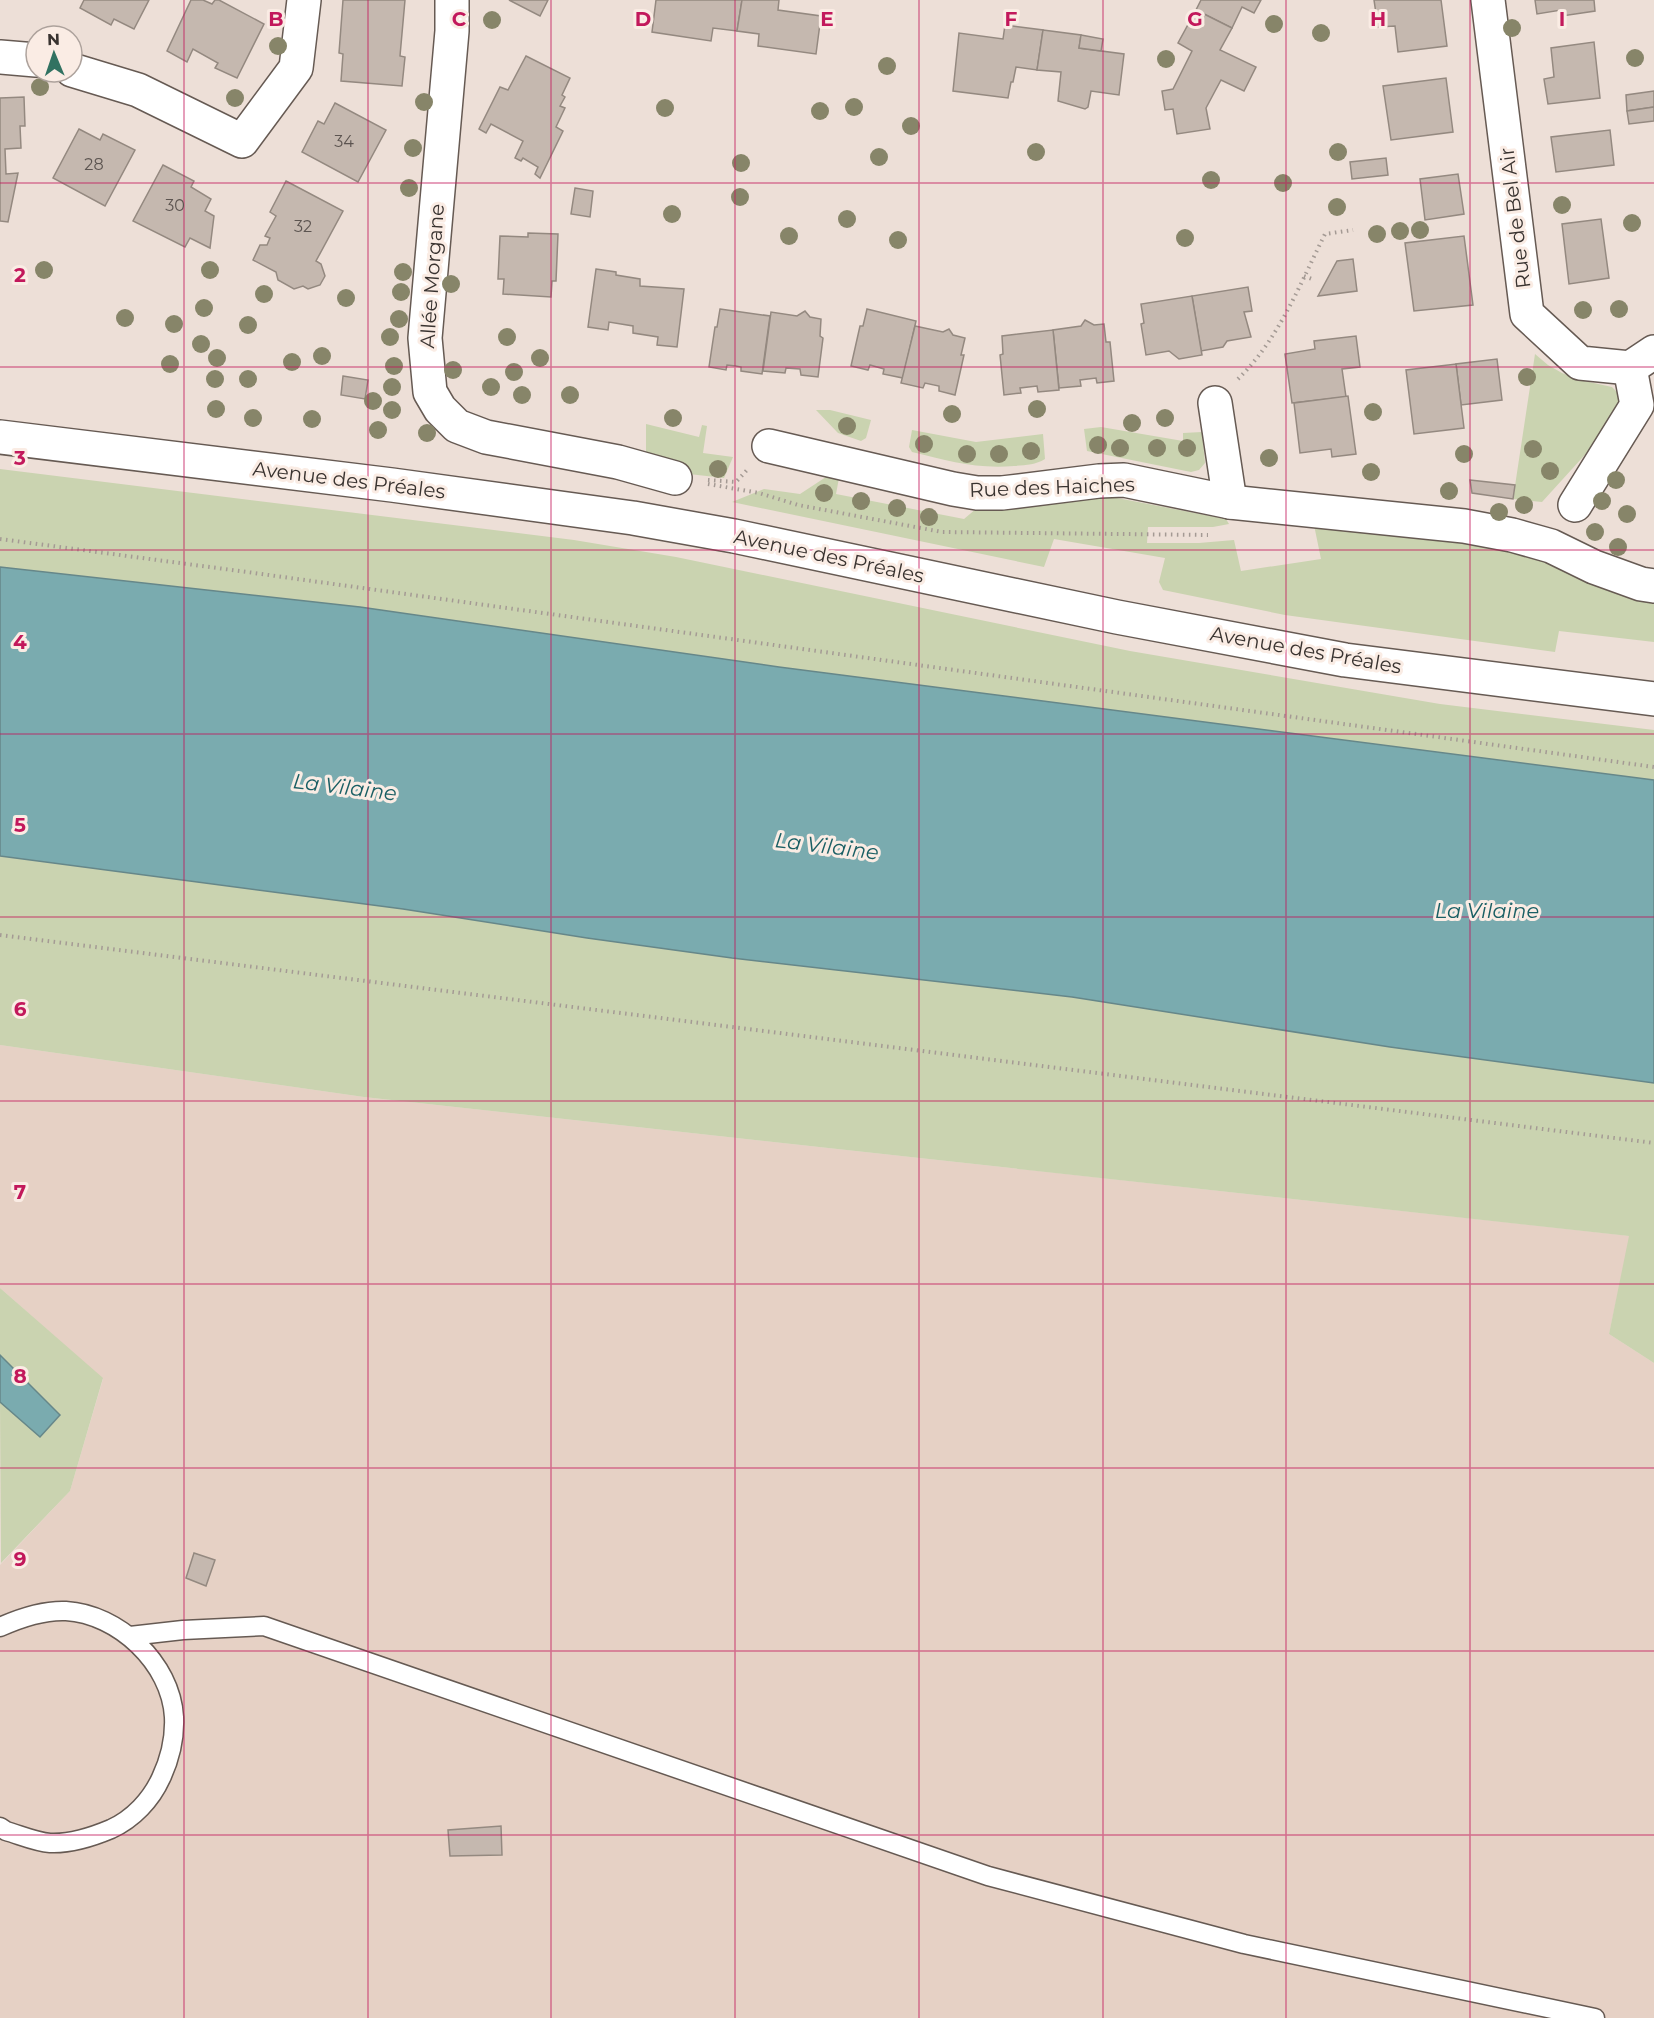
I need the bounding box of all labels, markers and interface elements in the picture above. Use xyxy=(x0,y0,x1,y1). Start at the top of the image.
text: B xyxy=(268,7,284,31)
text: C xyxy=(452,7,467,31)
text: D xyxy=(635,7,651,31)
text: E xyxy=(820,7,834,31)
text: F xyxy=(1005,7,1018,31)
text: G xyxy=(1187,7,1203,31)
text: H xyxy=(1370,7,1386,31)
text: I xyxy=(1559,7,1565,31)
north arrow xyxy=(24,24,84,84)
text: N xyxy=(47,30,60,49)
house number: 34 xyxy=(334,132,354,151)
street label: Rue de Bel Air xyxy=(1494,146,1536,290)
house number: 28 xyxy=(84,155,104,174)
house number: 30 xyxy=(165,196,185,215)
street label: Allée Morgane xyxy=(415,203,449,349)
house number: 32 xyxy=(294,217,312,236)
text: 2 xyxy=(14,263,26,287)
text: 3 xyxy=(13,446,26,470)
street label: Avenue des Préales xyxy=(251,456,447,504)
street label: Rue des Haiches xyxy=(969,472,1135,502)
street label: Avenue des Préales xyxy=(732,524,927,588)
street label: Avenue des Préales xyxy=(1208,621,1404,679)
text: 4 xyxy=(13,630,27,654)
water label: La Vilaine xyxy=(292,768,398,806)
text: 5 xyxy=(14,813,26,837)
water label: La Vilaine xyxy=(774,827,880,865)
water label: La Vilaine xyxy=(1435,898,1539,923)
text: 6 xyxy=(14,997,27,1021)
text: 7 xyxy=(14,1180,26,1204)
text: 8 xyxy=(13,1364,27,1388)
text: 9 xyxy=(14,1547,26,1571)

